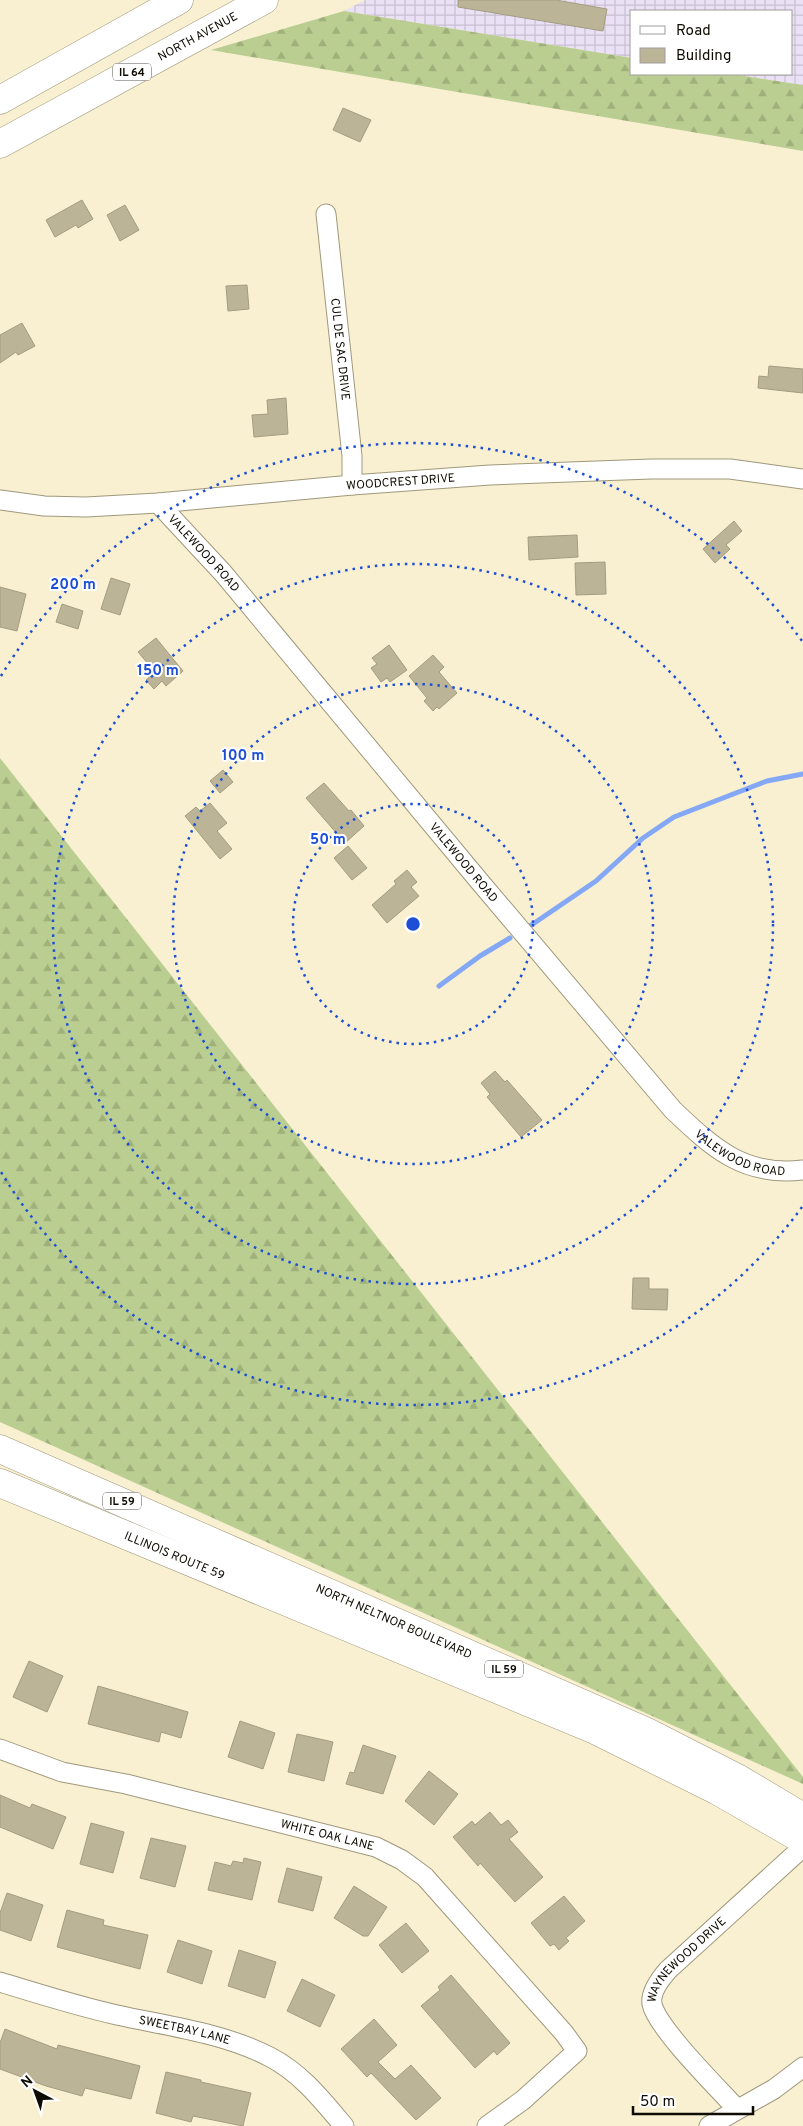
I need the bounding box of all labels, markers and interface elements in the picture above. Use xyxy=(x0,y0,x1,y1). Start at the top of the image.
street label: NORTH AVENUE xyxy=(155,9,241,65)
legend xyxy=(630,10,793,75)
text: Road xyxy=(676,22,711,41)
text: Building xyxy=(676,47,731,66)
road number: IL 64 xyxy=(113,64,151,80)
street label: CUL DE SAC DRIVE xyxy=(326,297,353,401)
street label: WOODCREST DRIVE xyxy=(345,471,456,495)
street label: VALEWOOD ROAD xyxy=(164,512,243,596)
text: 200 m xyxy=(50,576,96,595)
text: 150 m xyxy=(137,662,179,681)
text: 100 m xyxy=(222,747,264,766)
street label: VALEWOOD ROAD xyxy=(425,820,501,906)
text: 50 m xyxy=(310,831,346,850)
centre of rings xyxy=(404,915,422,933)
street label: VALEWOOD ROAD xyxy=(691,1127,786,1180)
road number: IL 59 xyxy=(103,1492,141,1510)
street label: ILLINOIS ROUTE 59 xyxy=(122,1528,227,1584)
street label: NORTH NELTNOR BOULEVARD xyxy=(313,1581,474,1663)
road number: IL 59 xyxy=(485,1660,523,1678)
street label: WHITE OAK LANE xyxy=(279,1816,376,1855)
street label: WAYNEWOOD DRIVE xyxy=(644,1914,730,2004)
street label: SWEETBAY LANE xyxy=(137,2013,232,2049)
north arrow xyxy=(10,2066,60,2116)
text: N xyxy=(18,2073,37,2092)
scale bar xyxy=(633,2084,753,2116)
text: 50 m xyxy=(640,2093,675,2112)

